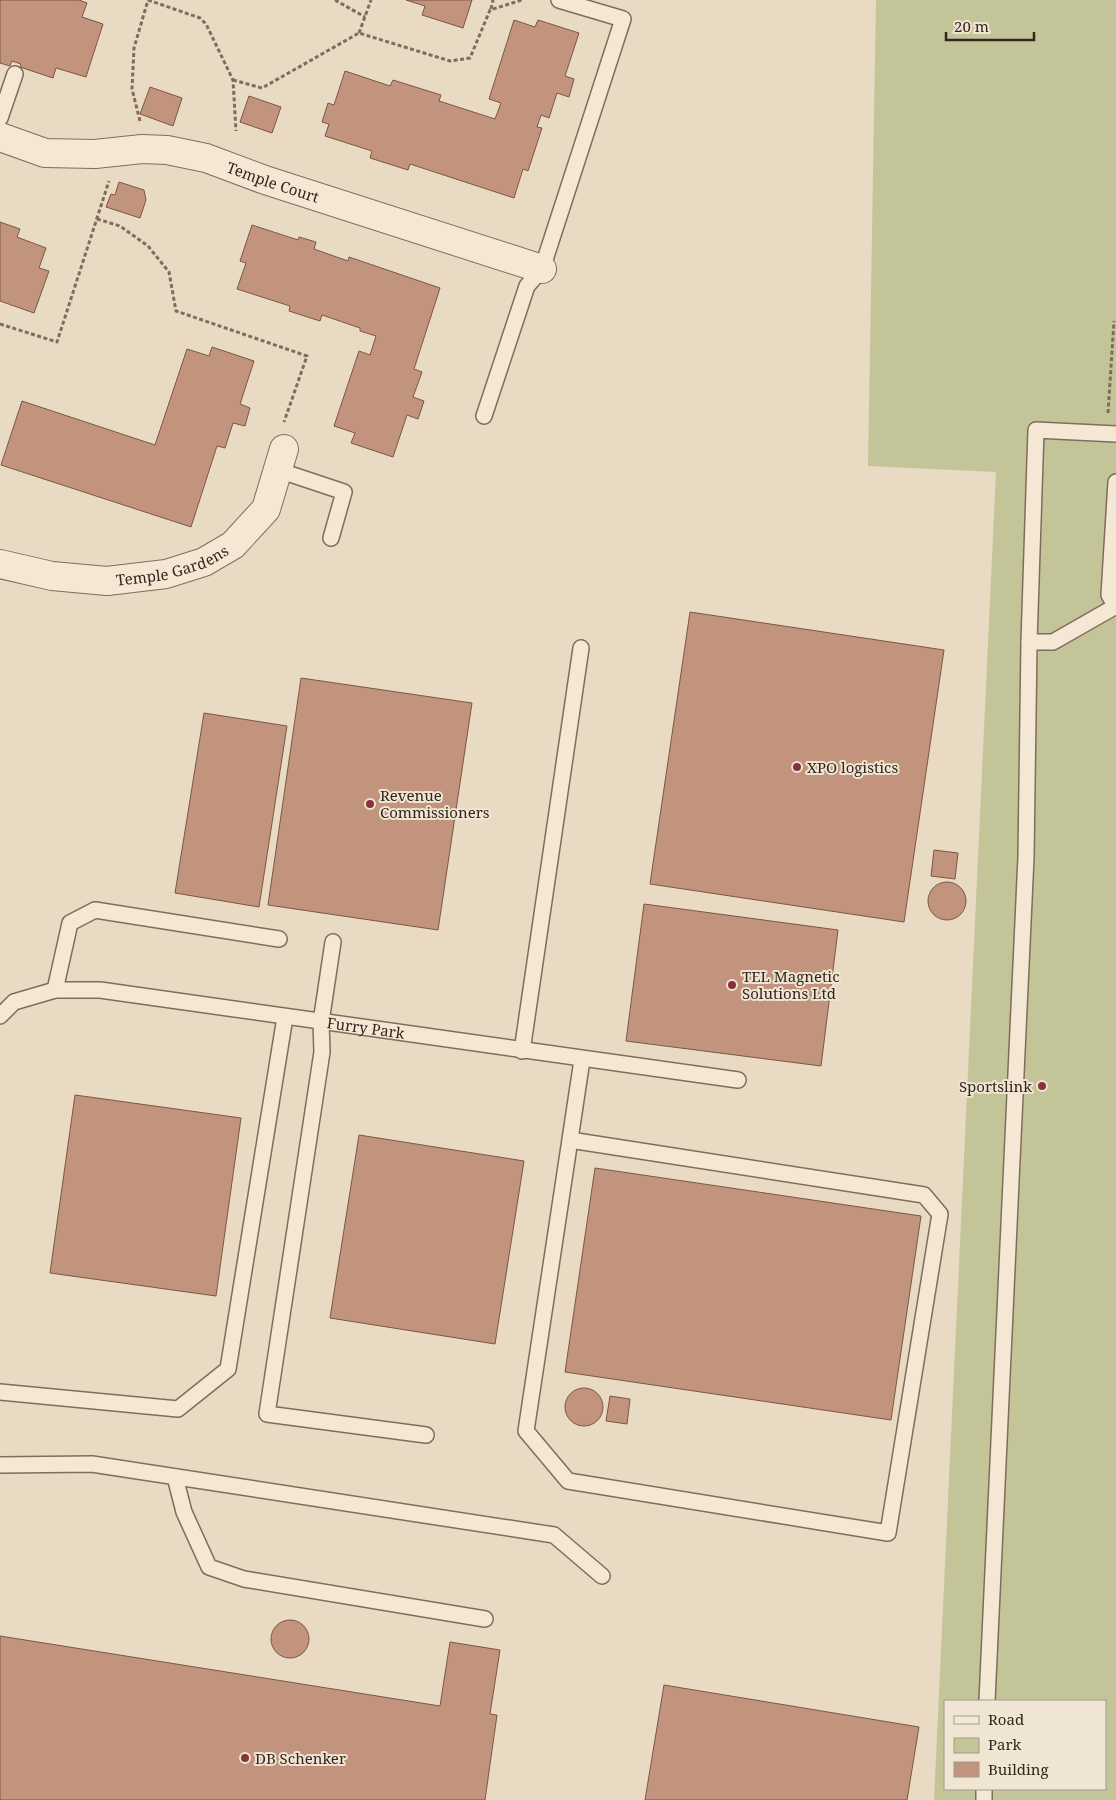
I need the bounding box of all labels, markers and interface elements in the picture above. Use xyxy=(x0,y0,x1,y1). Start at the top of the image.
scale bar xyxy=(946,10,1034,42)
text: 20 m xyxy=(954,16,989,36)
street label: Temple Court xyxy=(224,157,322,207)
street label: Temple Gardens xyxy=(115,540,232,590)
place label: XPO logistics xyxy=(807,757,898,777)
marker: XPO logistics xyxy=(791,761,803,773)
place label: Revenue Commissioners xyxy=(380,785,490,822)
marker: Revenue Commissioners xyxy=(364,798,376,810)
place label: TEL Magnetic Solutions Ltd xyxy=(742,966,840,1003)
marker: TEL Magnetic Solutions Ltd xyxy=(726,979,738,991)
street label: Furry Park xyxy=(326,1012,406,1043)
place label: Sportslink xyxy=(959,1076,1032,1096)
marker: Sportslink xyxy=(1036,1080,1048,1092)
legend xyxy=(944,1700,1106,1790)
text: Road xyxy=(988,1709,1024,1729)
text: Park xyxy=(988,1734,1022,1754)
place label: DB Schenker xyxy=(255,1748,346,1768)
marker: DB Schenker xyxy=(239,1752,251,1764)
text: Building xyxy=(988,1759,1049,1779)

